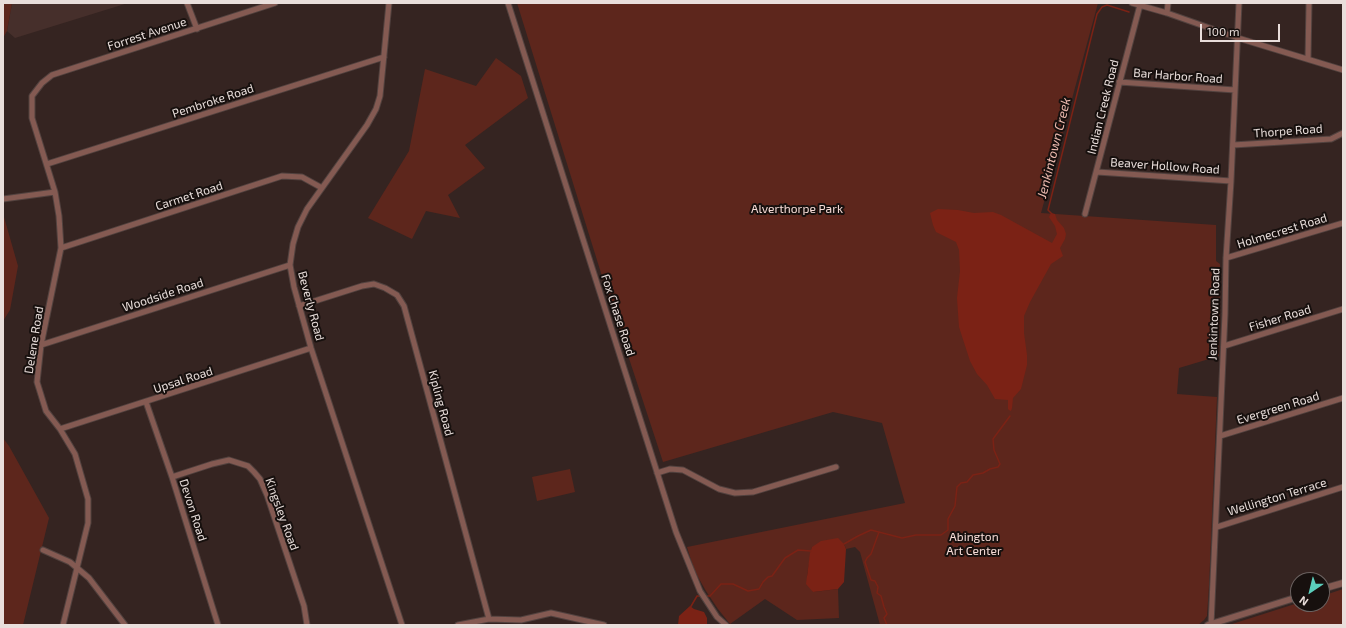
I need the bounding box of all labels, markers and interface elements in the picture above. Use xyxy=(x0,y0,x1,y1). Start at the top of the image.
street label: Forrest Avenue xyxy=(106,14,188,54)
scale bar xyxy=(1202,16,1282,42)
text: 100 m xyxy=(1207,24,1239,38)
street label: Indian Creek Road xyxy=(1084,58,1122,156)
street label: Bar Harbor Road xyxy=(1133,66,1223,86)
street label: Pembroke Road xyxy=(170,81,256,121)
water label: Jenkintown Creek xyxy=(1034,96,1074,200)
street label: Thorpe Road xyxy=(1253,121,1323,141)
street label: Beaver Hollow Road xyxy=(1110,155,1220,177)
street label: Carmet Road xyxy=(153,178,225,214)
park label: Alverthorpe Park xyxy=(751,202,843,216)
street label: Holmecrest Road xyxy=(1235,210,1329,252)
street label: Jenkintown Road xyxy=(1205,268,1223,360)
street label: Beverly Road xyxy=(295,270,327,342)
street label: Fox Chase Road xyxy=(598,272,638,358)
street label: Woodside Road xyxy=(121,275,205,315)
street label: Fisher Road xyxy=(1247,302,1313,334)
street label: Delene Road xyxy=(22,305,46,375)
street label: Upsal Road xyxy=(152,364,214,396)
street label: Kipling Road xyxy=(425,369,457,437)
street label: Evergreen Road xyxy=(1235,389,1321,427)
street label: Wellington Terrace xyxy=(1226,475,1328,519)
street label: Kingsley Road xyxy=(262,476,302,552)
street label: Devon Road xyxy=(176,477,210,543)
park label: Abington Art Center xyxy=(946,530,1002,558)
north arrow xyxy=(1290,572,1330,612)
text: N xyxy=(1296,594,1310,609)

